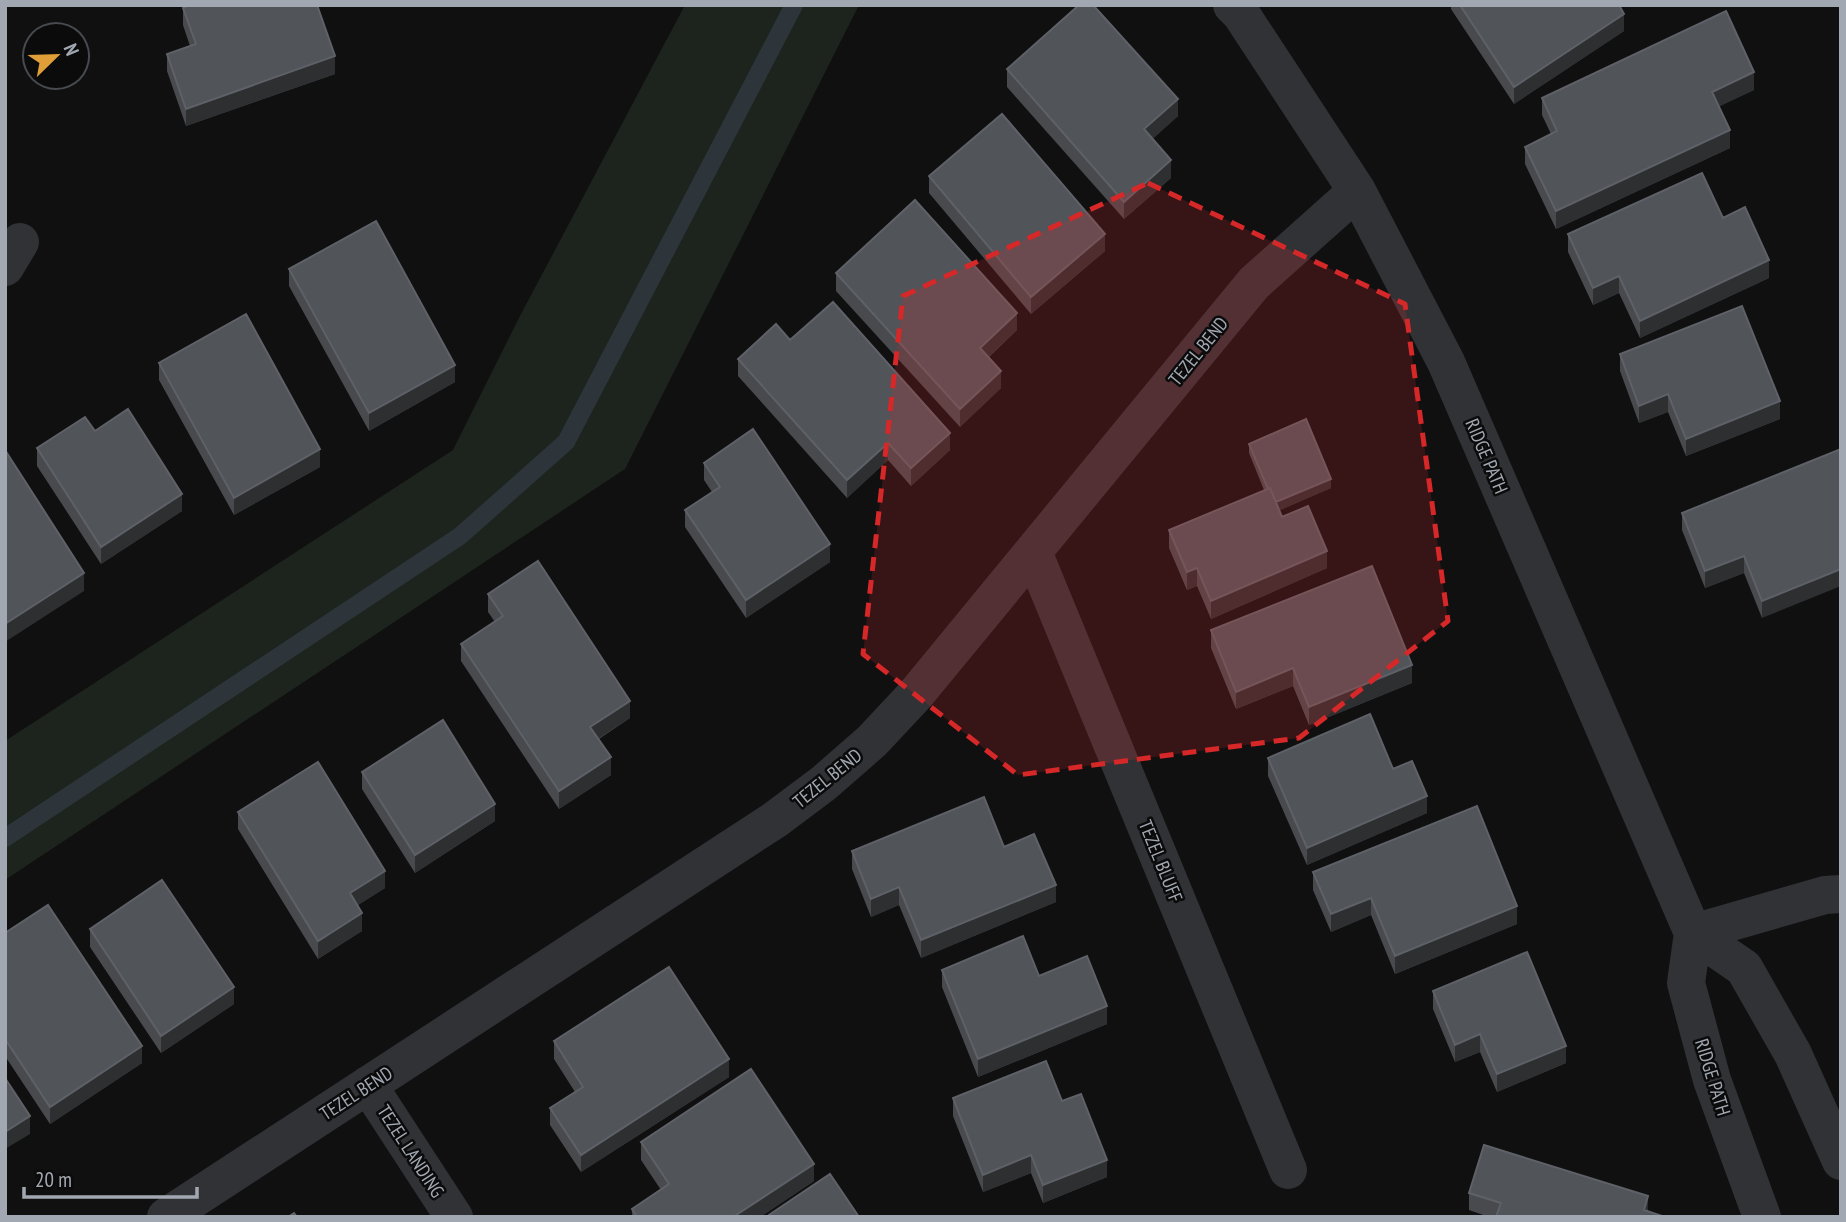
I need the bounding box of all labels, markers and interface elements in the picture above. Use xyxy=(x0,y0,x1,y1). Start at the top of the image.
north arrow xyxy=(21,21,91,91)
text: N xyxy=(59,40,85,59)
street label: TEZEL BEND xyxy=(1163,312,1233,390)
street label: RIDGE PATH xyxy=(1460,415,1514,497)
street label: TEZEL BEND xyxy=(788,743,866,813)
street label: TEZEL BLUFF xyxy=(1134,816,1188,906)
street label: RIDGE PATH xyxy=(1690,1036,1736,1118)
street label: TEZEL BEND xyxy=(315,1061,397,1125)
street label: TEZEL LANDING xyxy=(372,1100,450,1202)
scale bar xyxy=(24,1156,198,1200)
text: 20 m xyxy=(35,1166,72,1193)

